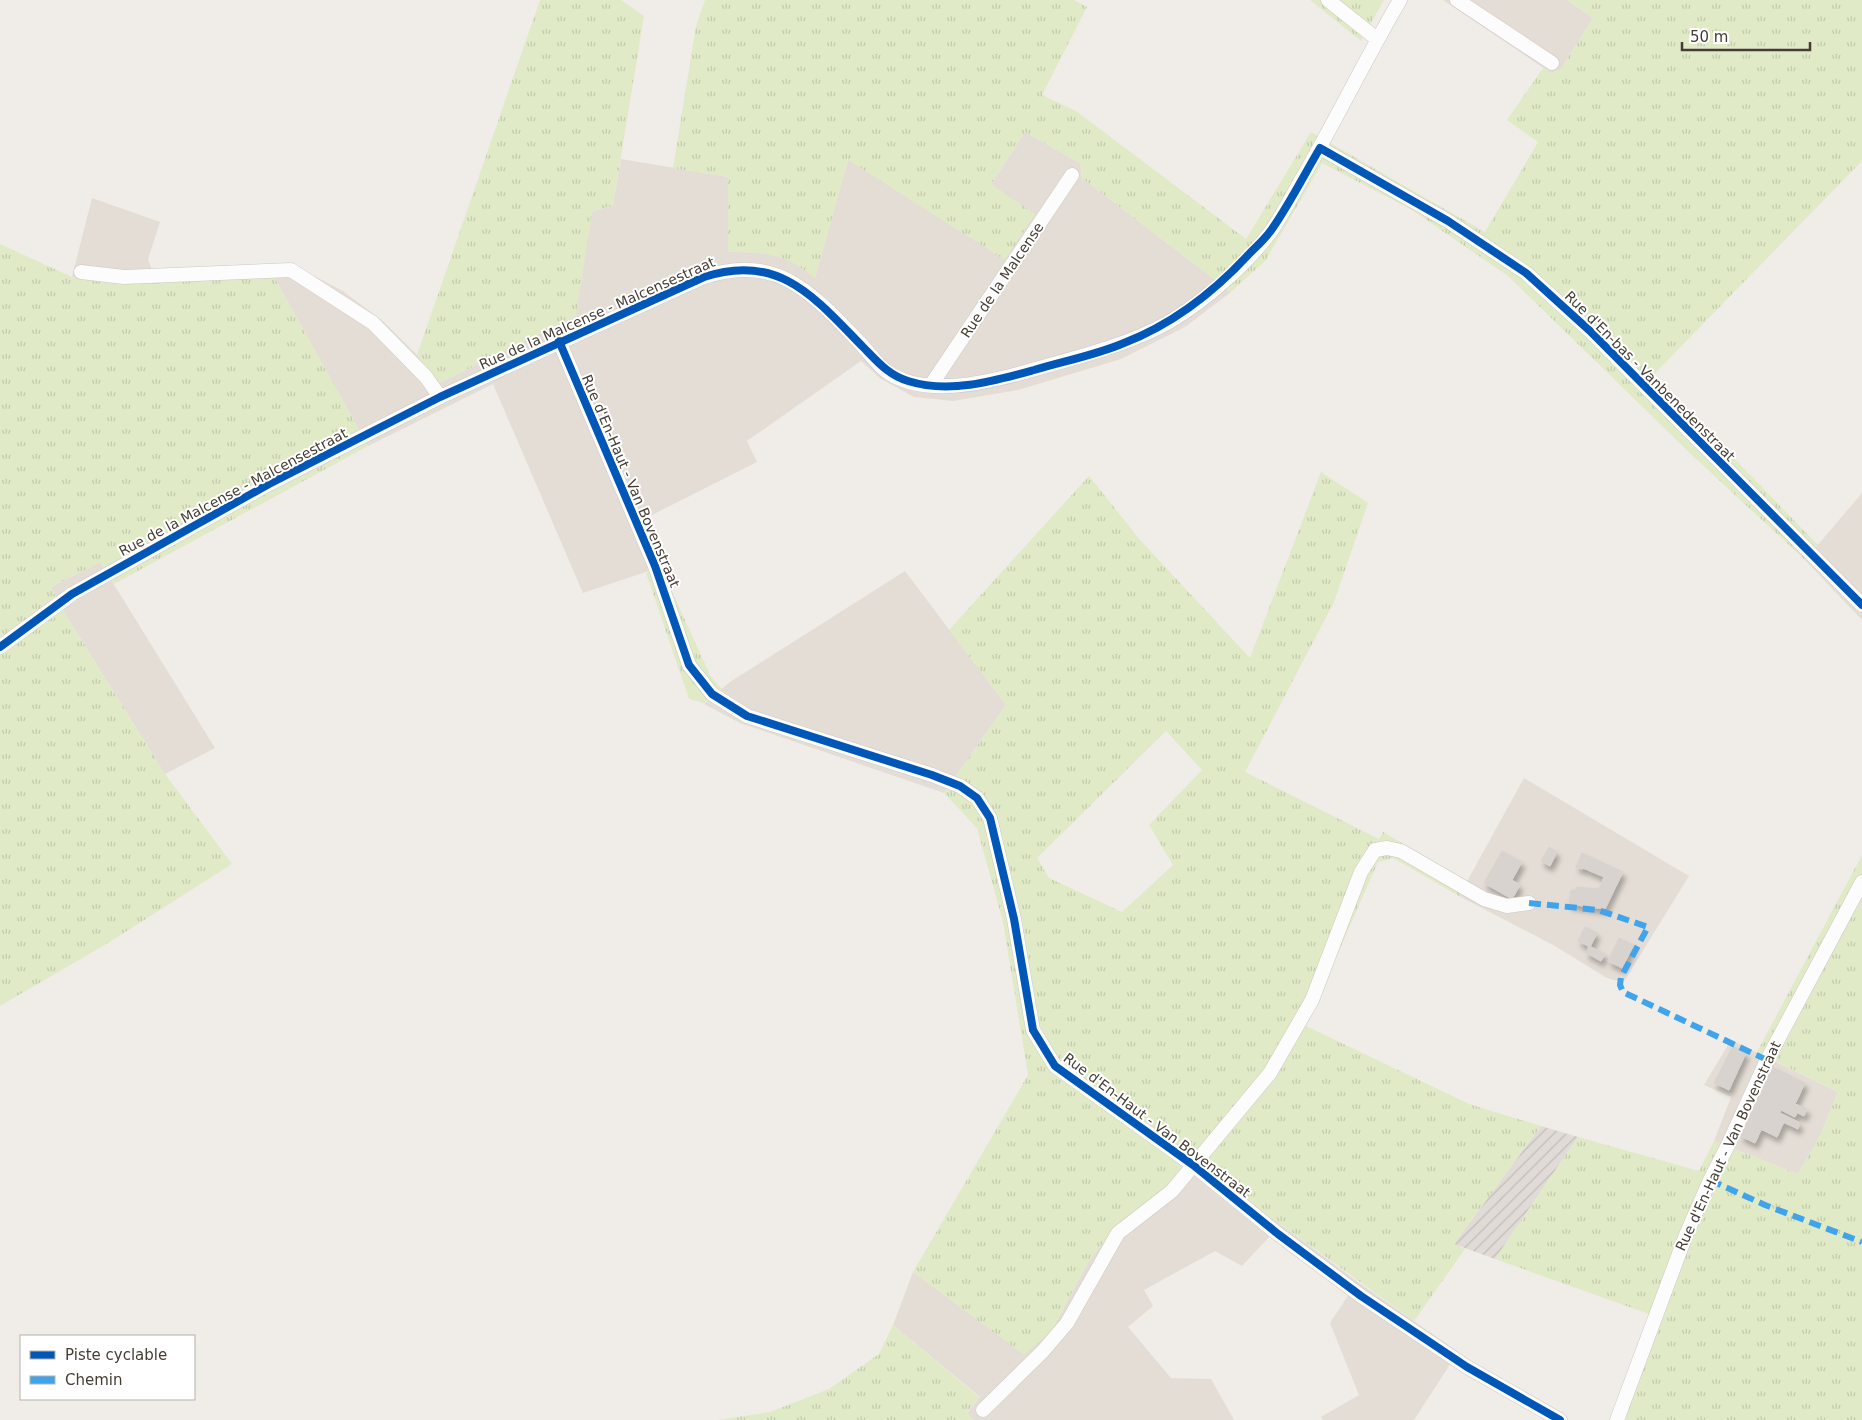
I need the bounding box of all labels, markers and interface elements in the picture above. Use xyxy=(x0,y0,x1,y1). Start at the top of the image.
scale bar xyxy=(1682,20,1810,52)
text: 50 m xyxy=(1690,28,1728,46)
street label: Rue de la Malcense xyxy=(957,219,1047,341)
street label: Rue de la Malcense - Malcensestraat xyxy=(477,253,718,372)
street label: Rue d'En-bas - Vanbenedenstraat xyxy=(1562,288,1739,465)
street label: Rue d'En-Haut - Van Bovenstraat xyxy=(579,372,683,590)
street label: Rue de la Malcense - Malcensestraat xyxy=(116,425,350,559)
street label: Rue d'En-Haut - Van Bovenstraat xyxy=(1672,1038,1784,1253)
street label: Rue d'En-Haut - Van Bovenstraat xyxy=(1061,1050,1254,1201)
legend xyxy=(20,1335,195,1400)
text: Piste cyclable xyxy=(65,1346,167,1364)
text: Chemin xyxy=(65,1371,123,1389)

